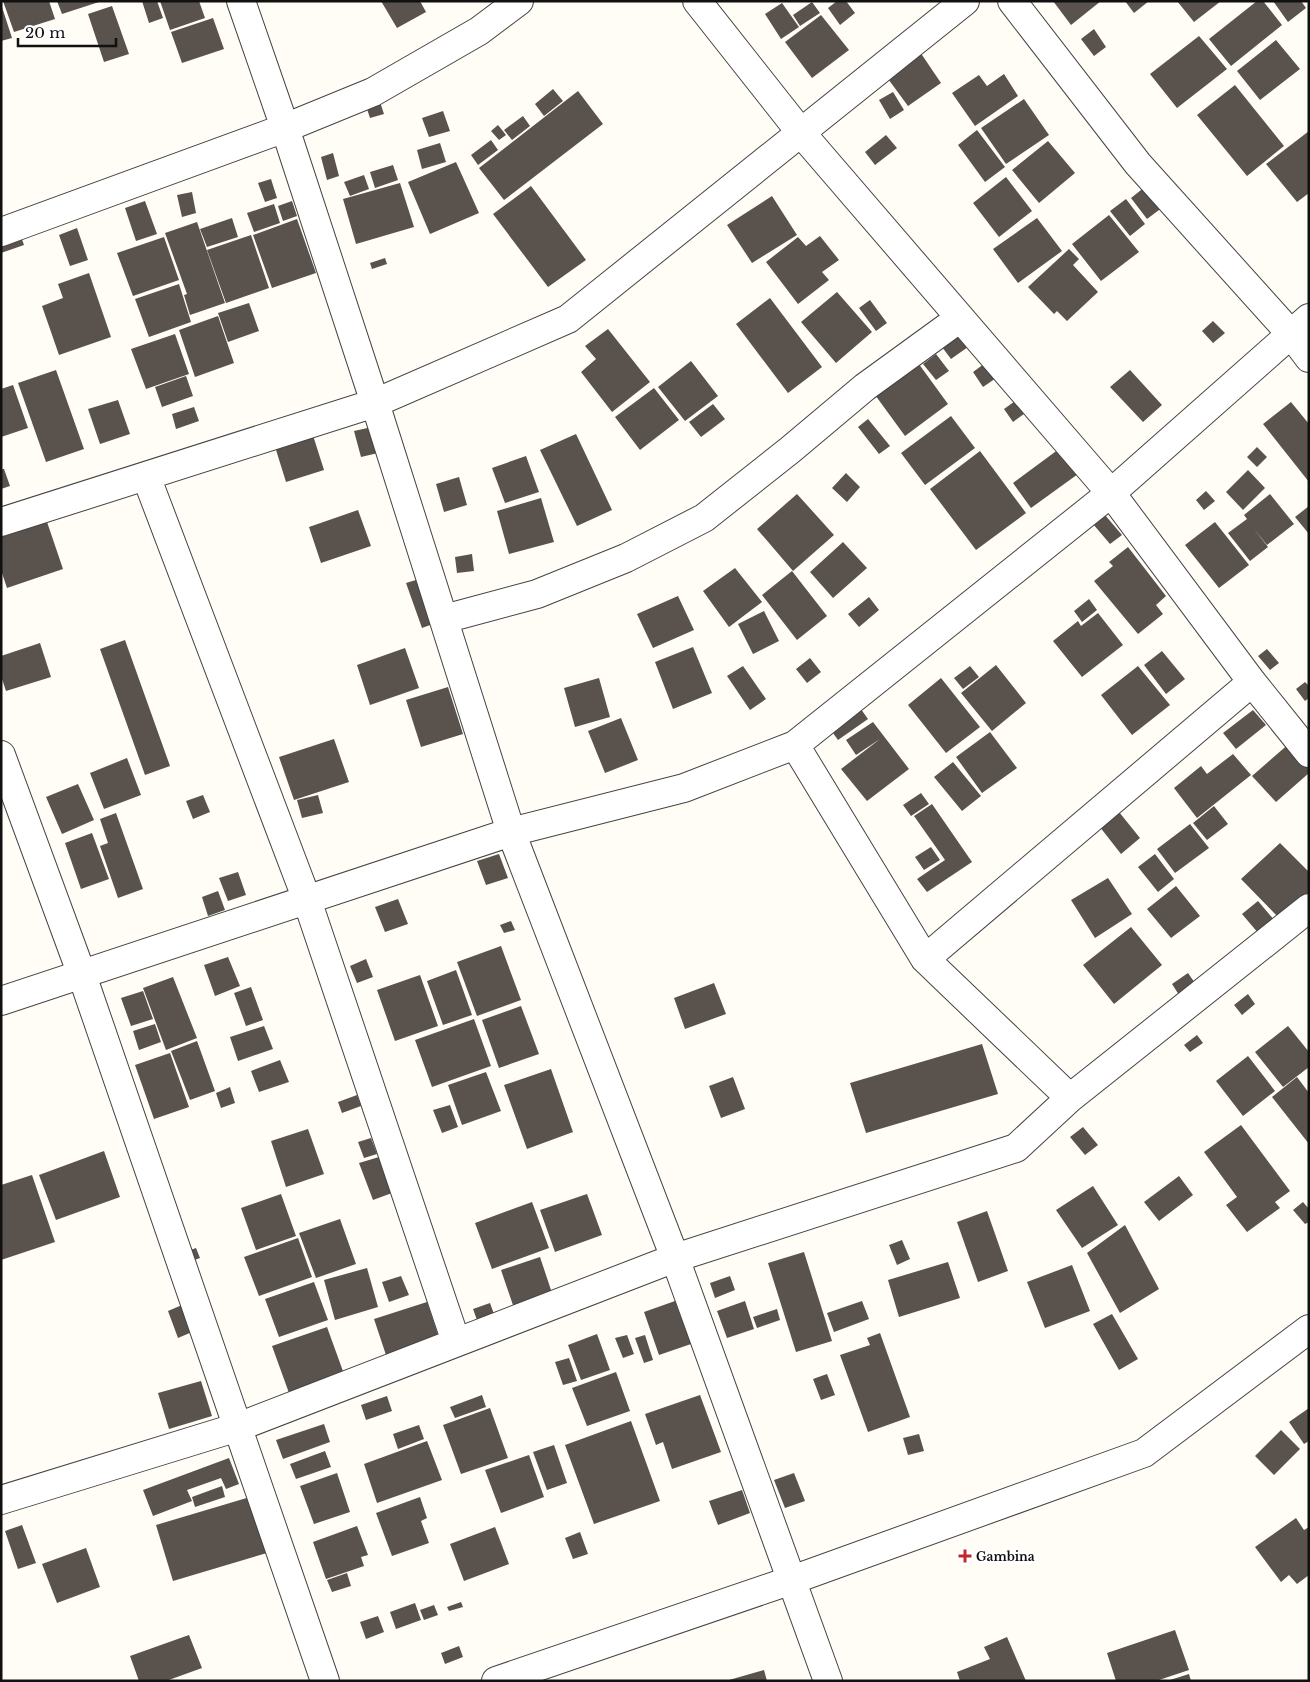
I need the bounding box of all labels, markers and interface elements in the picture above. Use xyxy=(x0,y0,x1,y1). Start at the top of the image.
scale bar xyxy=(18,15,115,47)
text: 20 m xyxy=(25,23,65,42)
marker: Gambina xyxy=(958,1549,972,1563)
place label: Gambina xyxy=(976,1549,1035,1564)

